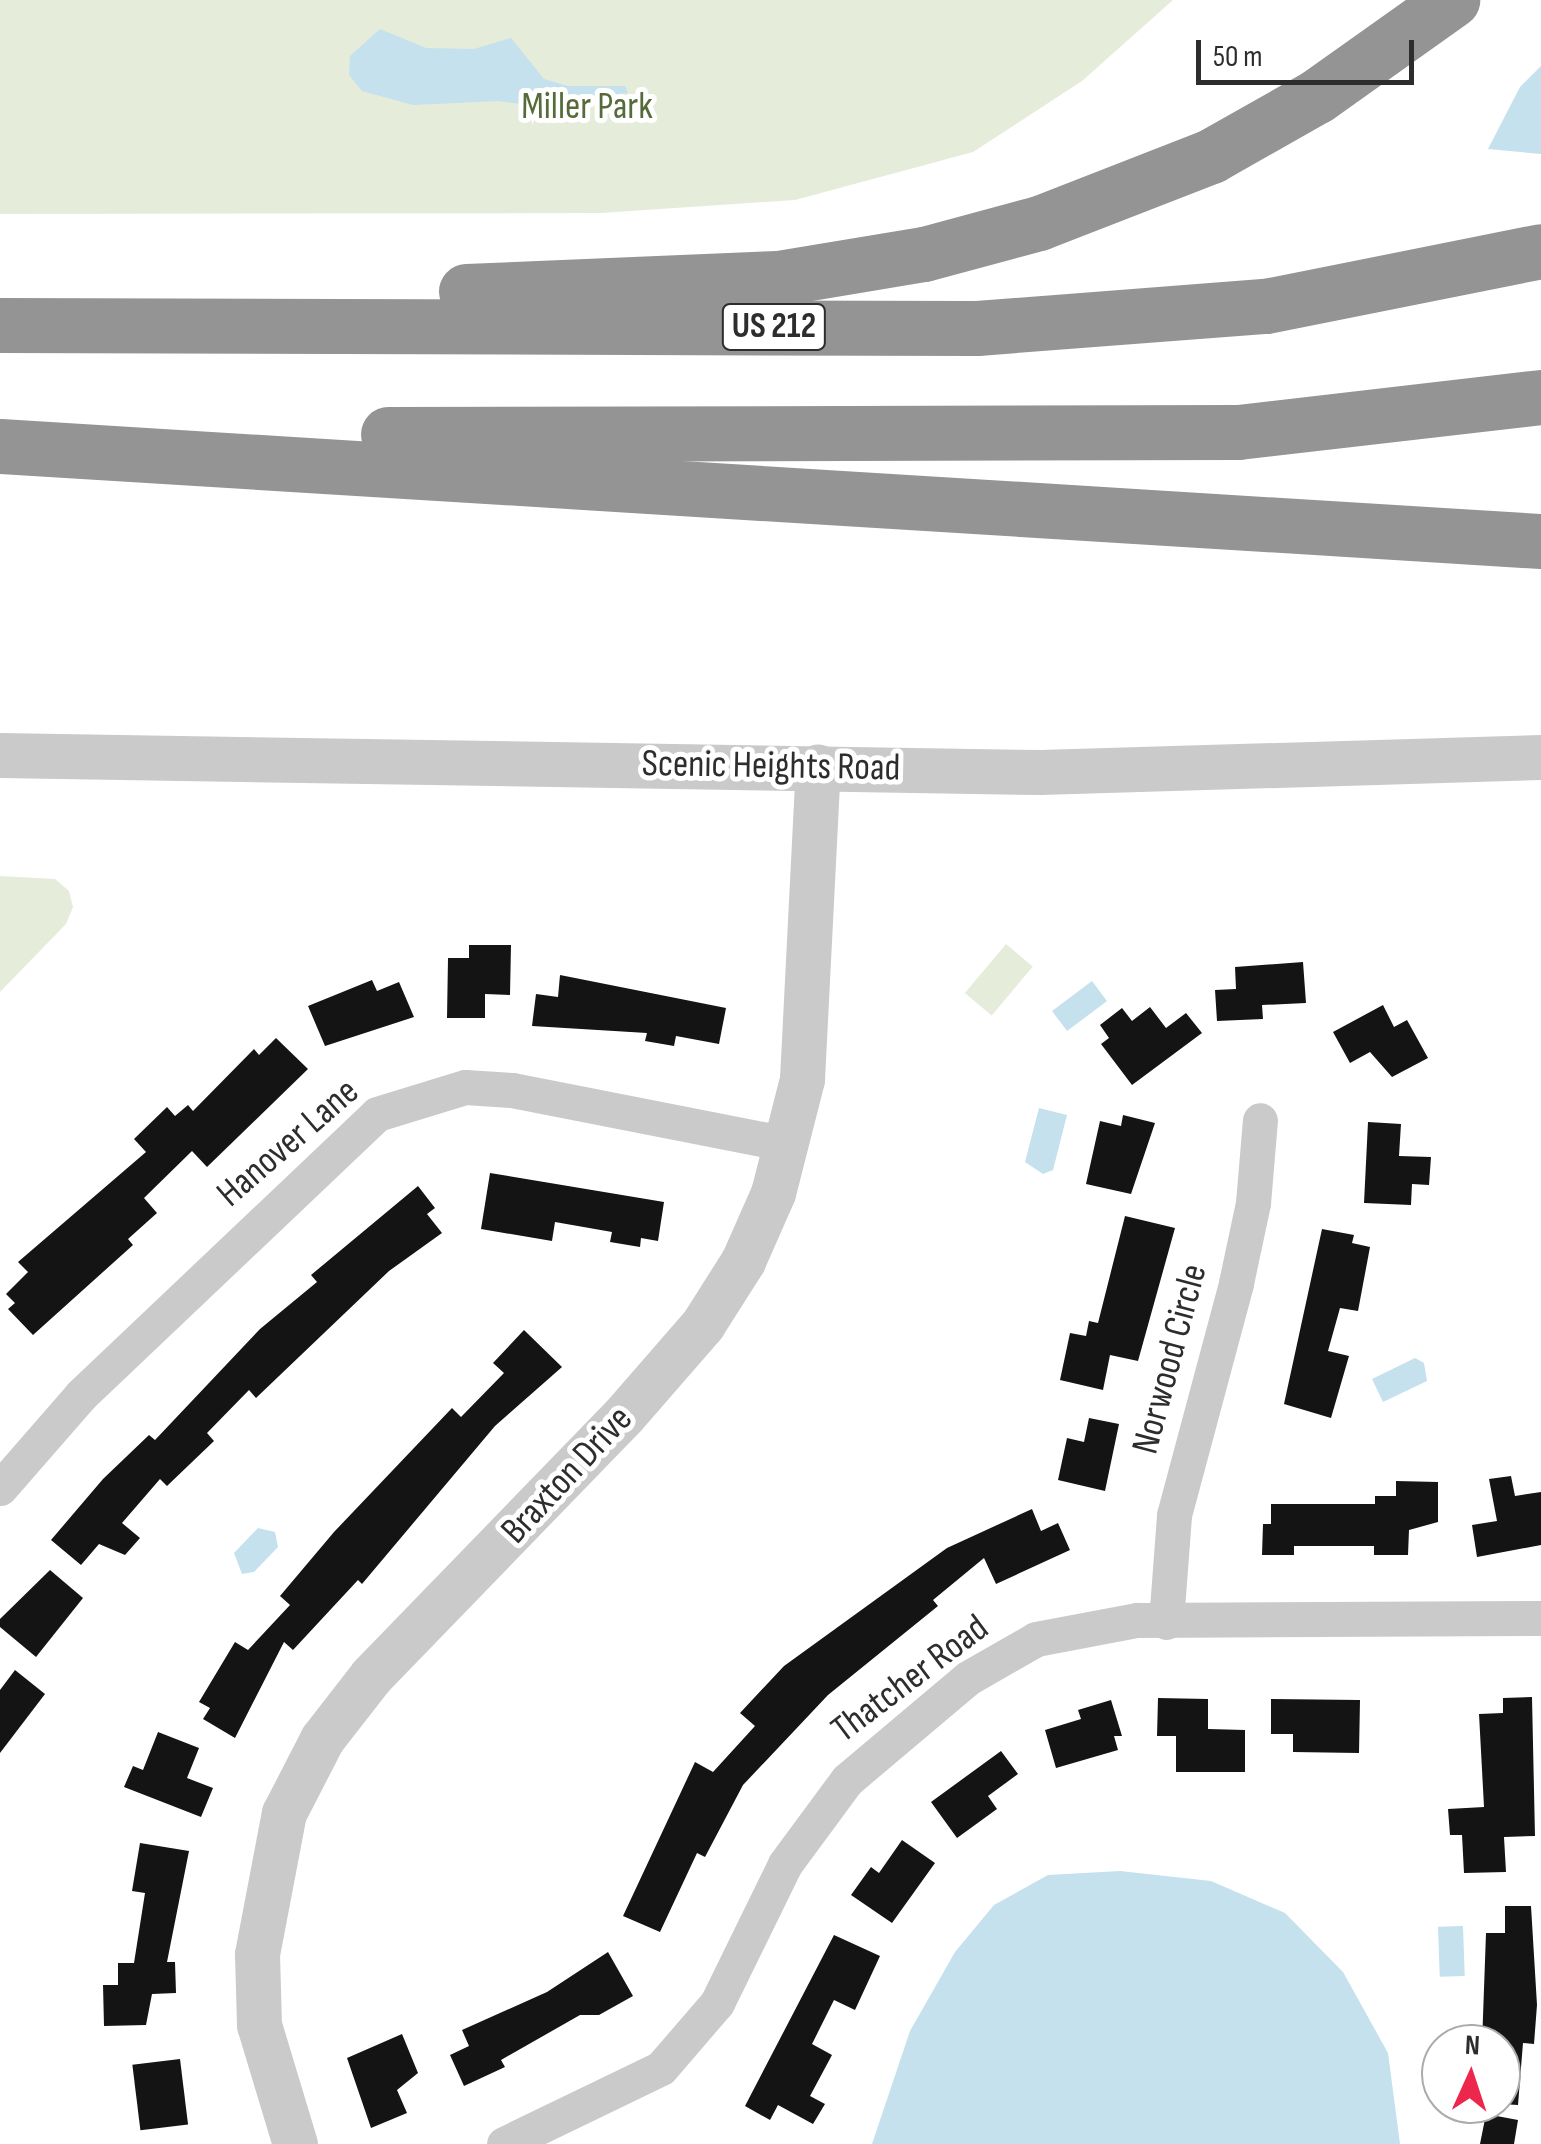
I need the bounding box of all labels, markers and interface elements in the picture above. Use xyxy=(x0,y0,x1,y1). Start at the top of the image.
scale bar xyxy=(1201,20,1418,82)
text: 50 m xyxy=(1213,39,1262,75)
park label: Miller Park xyxy=(521,84,653,130)
road number: US 212 xyxy=(722,297,826,357)
street label: Scenic Heights Road xyxy=(641,741,901,791)
street label: Hanover Lane xyxy=(208,1069,368,1217)
street label: Norwood Circle xyxy=(1123,1259,1217,1459)
street label: Braxton Drive xyxy=(492,1397,642,1553)
street label: Thatcher Road xyxy=(823,1605,997,1753)
north arrow xyxy=(1421,2024,1521,2124)
text: N xyxy=(1464,2029,1481,2062)

